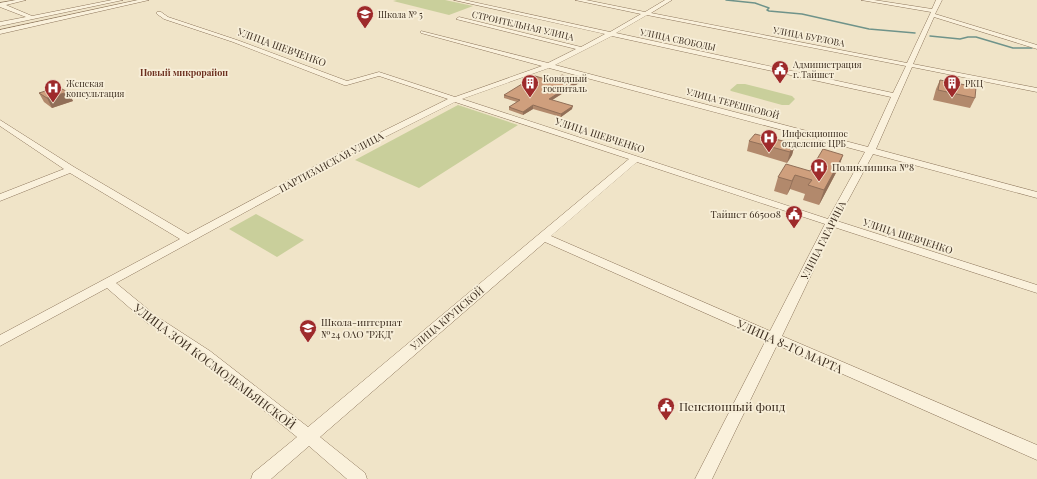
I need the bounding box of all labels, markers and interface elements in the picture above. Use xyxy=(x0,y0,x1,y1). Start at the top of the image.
school or university icon: Школа № 5 xyxy=(355,4,375,29)
street label: СТРОИТЕЛЬНАЯ УЛИЦА xyxy=(471,7,576,43)
place label: Школа № 5 xyxy=(378,8,423,20)
street label: УЛИЦА БУРЛОВА xyxy=(771,23,846,49)
street label: УЛИЦА ШЕВЧЕНКО xyxy=(235,24,328,70)
street label: УЛИЦА СВОБОДЫ xyxy=(638,25,717,53)
place label: Администрация г. Тайшет xyxy=(792,58,862,80)
public building icon: Администрация г. Тайшет xyxy=(770,59,790,84)
district label: Новый микрорайон xyxy=(140,66,228,78)
place label: Ковидный госпиталь xyxy=(543,72,587,94)
building icon: Ковидный госпиталь xyxy=(520,73,540,98)
building icon: РКЦ xyxy=(942,73,962,98)
place label: Женская консультация xyxy=(66,77,125,99)
place label: РКЦ xyxy=(965,77,983,89)
hospital icon: Женская консультация xyxy=(43,78,63,103)
street label: УЛИЦА ТЕРЕШКОВОЙ xyxy=(684,85,781,121)
street label: УЛИЦА ШЕВЧЕНКО xyxy=(552,114,647,156)
place label: Инфекционное отделение ЦРБ xyxy=(782,127,848,149)
street label: ПАРТИЗАНСКАЯ УЛИЦА xyxy=(276,128,386,195)
hospital icon: Инфекционное отделение ЦРБ xyxy=(759,128,779,153)
hospital icon: Поликлиника №8 xyxy=(809,157,829,182)
place label: Поликлиника №8 xyxy=(832,160,914,174)
street label: УЛИЦА ГАГАРИНА xyxy=(797,198,849,283)
public building icon: Тайшет 665008 xyxy=(784,204,804,229)
place label: Тайшет 665008 xyxy=(710,207,781,221)
street label: УЛИЦА ШЕВЧЕНКО xyxy=(860,215,955,257)
street label: УЛИЦА КРУПСКОЙ xyxy=(407,283,487,354)
street label: УЛИЦА ЗОИ КОСМОДЕМЬЯНСКОЙ xyxy=(130,299,299,432)
place label: Школа-интернат №24 ОАО "РЖД" xyxy=(321,315,403,341)
street label: УЛИЦА 8-ГО МАРТА xyxy=(734,315,846,377)
school or university icon: Школа-интернат №24 ОАО "РЖД" xyxy=(298,318,318,343)
public building icon: Пенсионный фонд xyxy=(656,396,676,421)
place label: Пенсионный фонд xyxy=(679,398,786,414)

